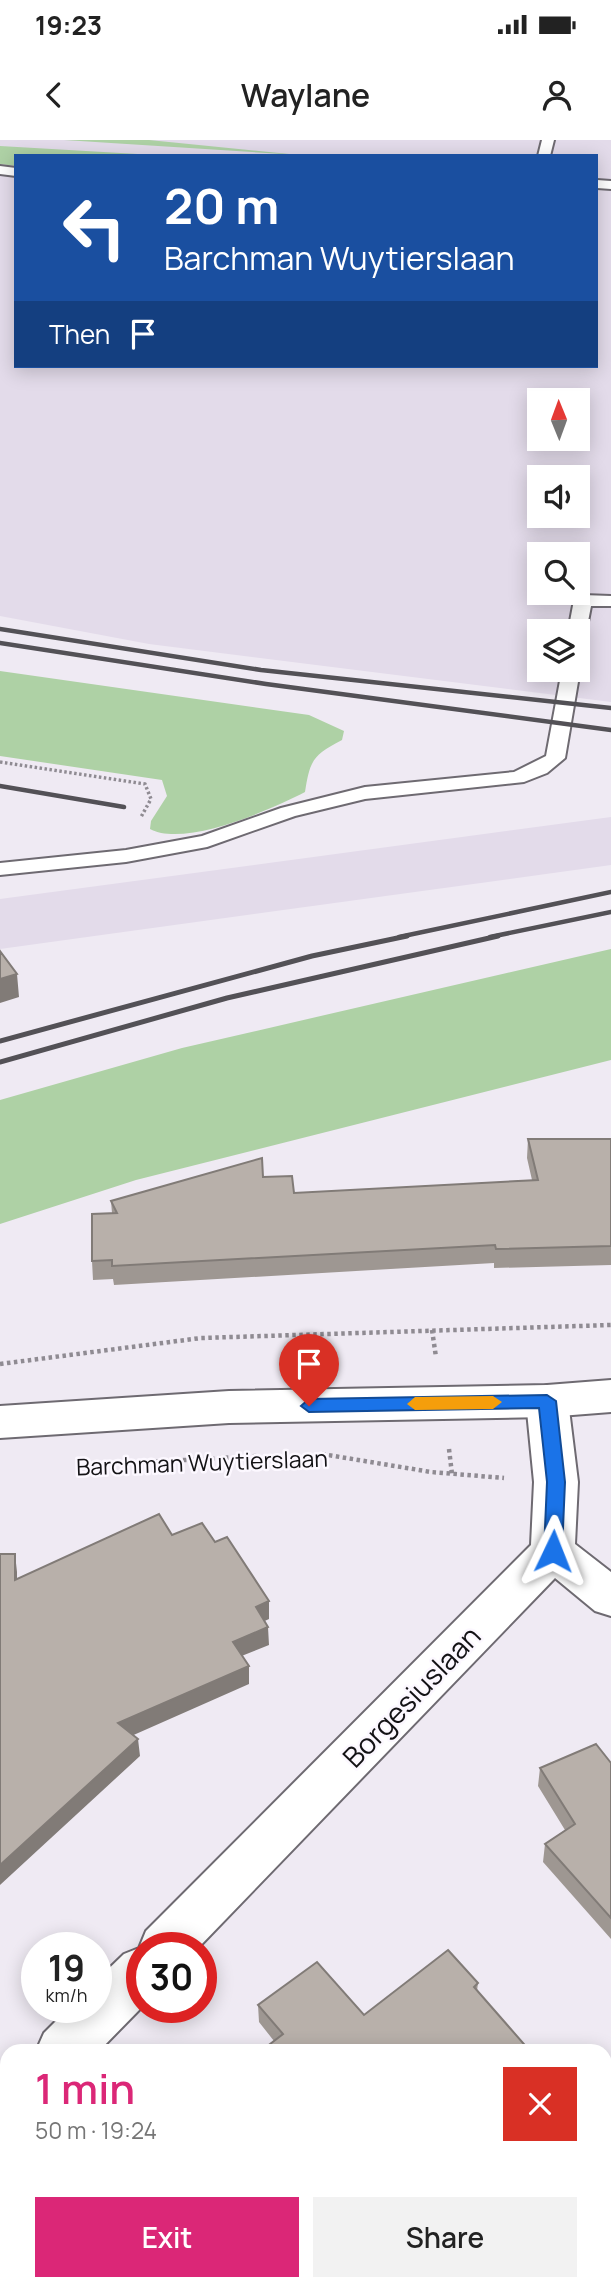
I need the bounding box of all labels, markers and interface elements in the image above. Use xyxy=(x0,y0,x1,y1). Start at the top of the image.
text: 19:23 xyxy=(35,7,102,43)
text: Waylane xyxy=(241,73,370,117)
icon: back xyxy=(35,76,73,114)
icon: person xyxy=(538,76,576,114)
text: 20 m xyxy=(164,172,279,239)
icon: left xyxy=(49,182,140,273)
text: Barchman Wuytierslaan xyxy=(164,236,515,280)
icon: arrive xyxy=(124,315,162,353)
text: Then xyxy=(49,316,110,352)
north arrow xyxy=(527,388,590,452)
map controls xyxy=(527,388,590,682)
button: sound xyxy=(527,465,590,528)
button: search xyxy=(527,542,590,605)
button: layers xyxy=(527,619,590,682)
pin xyxy=(279,1334,339,1406)
icon: arrive xyxy=(290,1345,328,1383)
street label: Barchman Wuytierslaan xyxy=(76,1442,328,1482)
position arrow xyxy=(516,1514,590,1588)
street label: Borgesiuslaan xyxy=(334,1617,488,1775)
speed limit sign: 30 xyxy=(126,1932,217,2023)
text: 19 xyxy=(48,1944,85,1992)
text: km/h xyxy=(46,1983,87,2007)
text: 1 min xyxy=(35,2059,135,2117)
button: close xyxy=(503,2067,577,2141)
text: 50 m · 19:24 xyxy=(35,2114,157,2146)
button: Exit xyxy=(35,2197,299,2277)
button: Share xyxy=(313,2197,577,2277)

